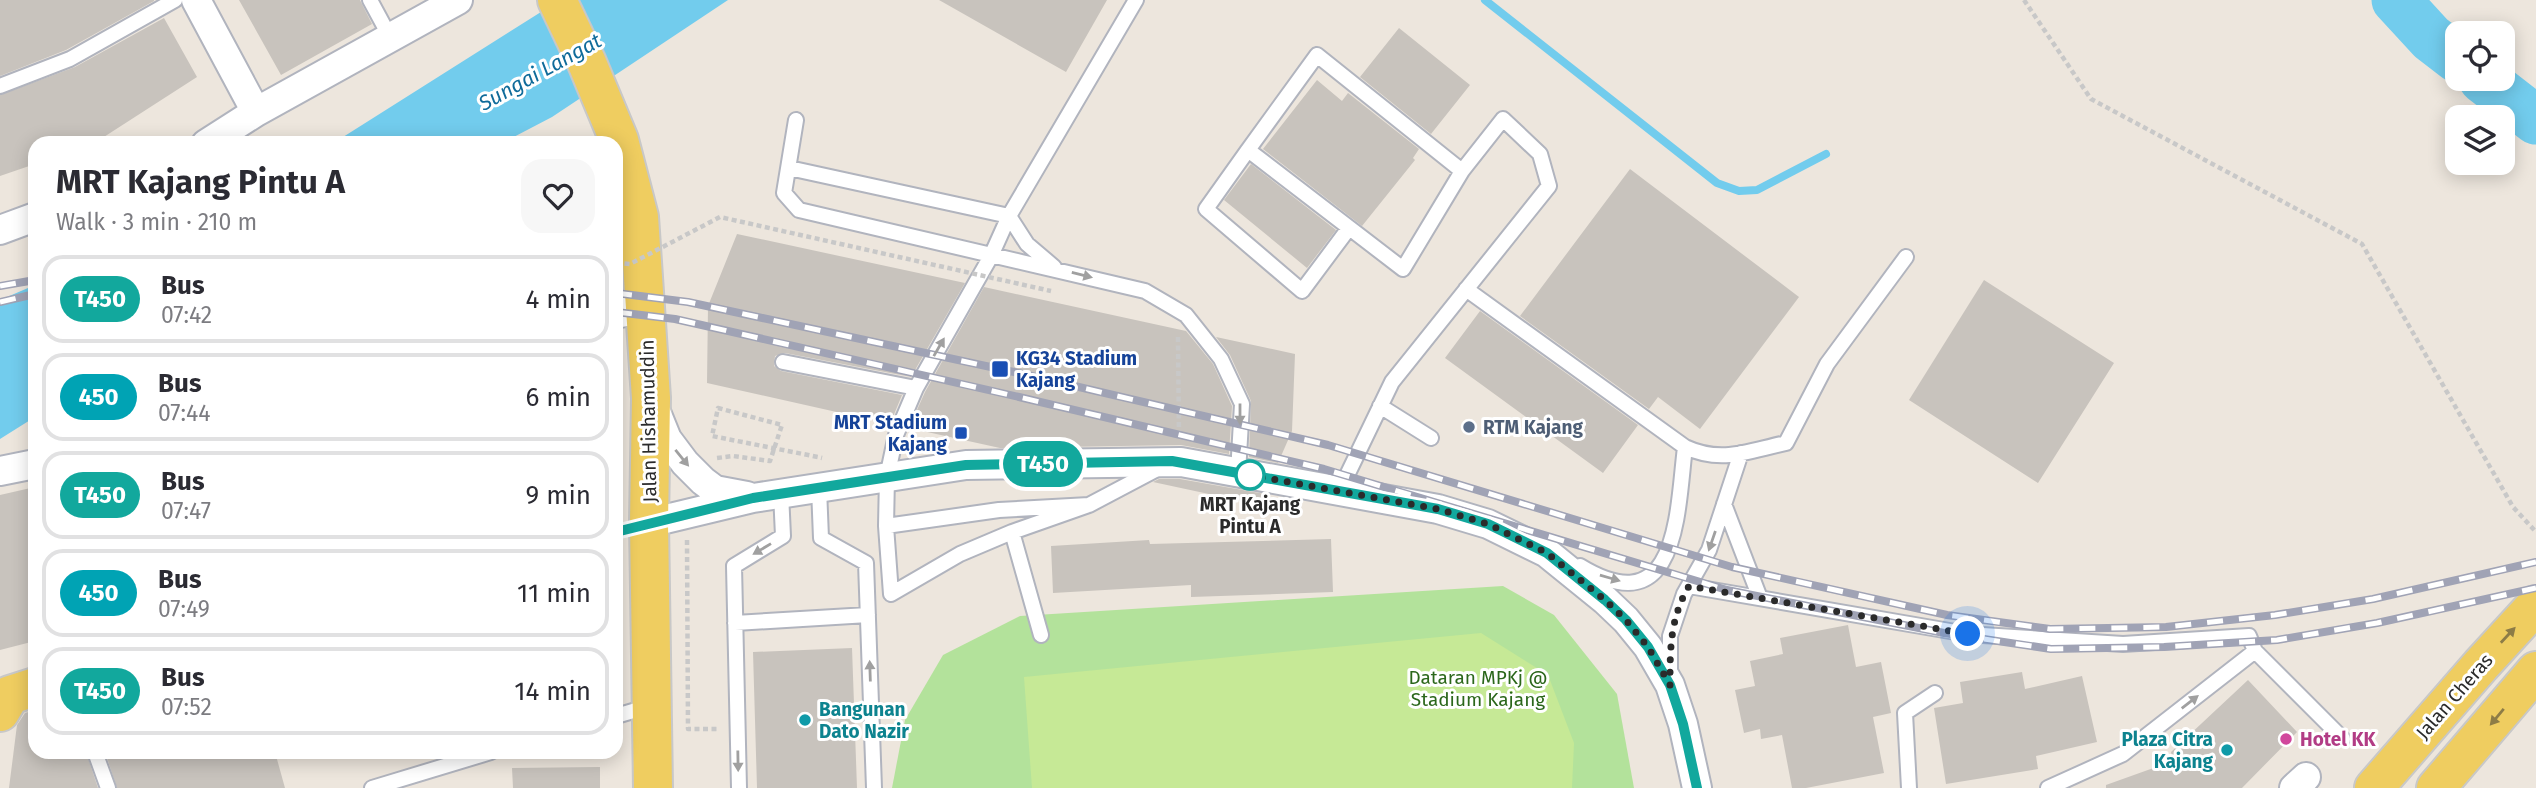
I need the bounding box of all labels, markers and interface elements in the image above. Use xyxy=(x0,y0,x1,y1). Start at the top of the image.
map controls xyxy=(2445,21,2515,175)
button: locate xyxy=(2445,21,2515,91)
water label: Sungai Langat xyxy=(473,27,606,117)
button: layers xyxy=(2445,105,2515,175)
button: heart xyxy=(521,159,595,233)
text: MRT Kajang Pintu A xyxy=(56,162,345,202)
text: Walk · 3 min · 210 m xyxy=(56,208,257,236)
text: Bus xyxy=(161,270,204,301)
one-way arrow xyxy=(1071,270,1093,281)
text: 4 min xyxy=(525,284,591,315)
text: T450 xyxy=(74,285,126,313)
text: 07:42 xyxy=(161,301,212,329)
one-way arrow xyxy=(933,337,945,357)
street label: Jalan Hishamuddin xyxy=(636,339,661,503)
place label: KG34 Stadium Kajang xyxy=(1016,347,1137,392)
marker: KG34 Stadium Kajang xyxy=(990,359,1010,379)
text: Bus xyxy=(158,368,201,399)
text: 6 min xyxy=(525,382,591,413)
text: 450 xyxy=(78,383,119,411)
text: 07:44 xyxy=(158,399,210,427)
one-way arrow xyxy=(1235,403,1246,425)
place label: MRT Stadium Kajang xyxy=(834,411,948,456)
place label: RTM Kajang xyxy=(1483,416,1583,439)
marker: RTM Kajang xyxy=(1461,419,1477,435)
marker: MRT Stadium Kajang xyxy=(953,425,969,441)
line badge: T450 xyxy=(994,441,1092,487)
one-way arrow xyxy=(674,450,689,467)
text: T450 xyxy=(1017,450,1069,478)
marker: MRT Kajang Pintu A xyxy=(1235,460,1265,490)
text: Bus xyxy=(161,466,204,497)
text: 9 min xyxy=(526,480,591,511)
text: T450 xyxy=(74,481,126,509)
place label: MRT Kajang Pintu A xyxy=(1200,493,1301,538)
text: 07:47 xyxy=(161,497,211,525)
one-way arrow xyxy=(1706,530,1717,551)
one-way arrow xyxy=(752,543,771,555)
text: Bus xyxy=(158,564,201,595)
one-way arrow xyxy=(1599,574,1620,584)
text: 11 min xyxy=(517,578,591,609)
text: 450 xyxy=(78,579,119,607)
text: 07:49 xyxy=(158,595,210,623)
your location xyxy=(1950,616,1985,651)
one-way arrow xyxy=(2500,627,2516,644)
street label: Jalan Cheras xyxy=(2411,649,2498,744)
one-way arrow xyxy=(864,660,875,682)
text: Bus xyxy=(161,662,204,693)
park label: Dataran MPKj @ Stadium Kajang xyxy=(1408,666,1548,711)
text: 14 min xyxy=(514,676,591,707)
text: T450 xyxy=(74,677,126,705)
text: 07:52 xyxy=(161,693,212,721)
one-way arrow xyxy=(2180,695,2198,710)
place label: Bangunan Dato Nazir xyxy=(819,698,909,743)
one-way arrow xyxy=(2489,708,2505,726)
marker: Bangunan Dato Nazir xyxy=(797,712,813,728)
place label: Plaza Citra Kajang xyxy=(2121,728,2214,773)
place label: Hotel KK xyxy=(2300,728,2376,751)
marker: Hotel KK xyxy=(2278,731,2294,747)
marker: Plaza Citra Kajang xyxy=(2219,742,2235,758)
one-way arrow xyxy=(732,750,744,772)

